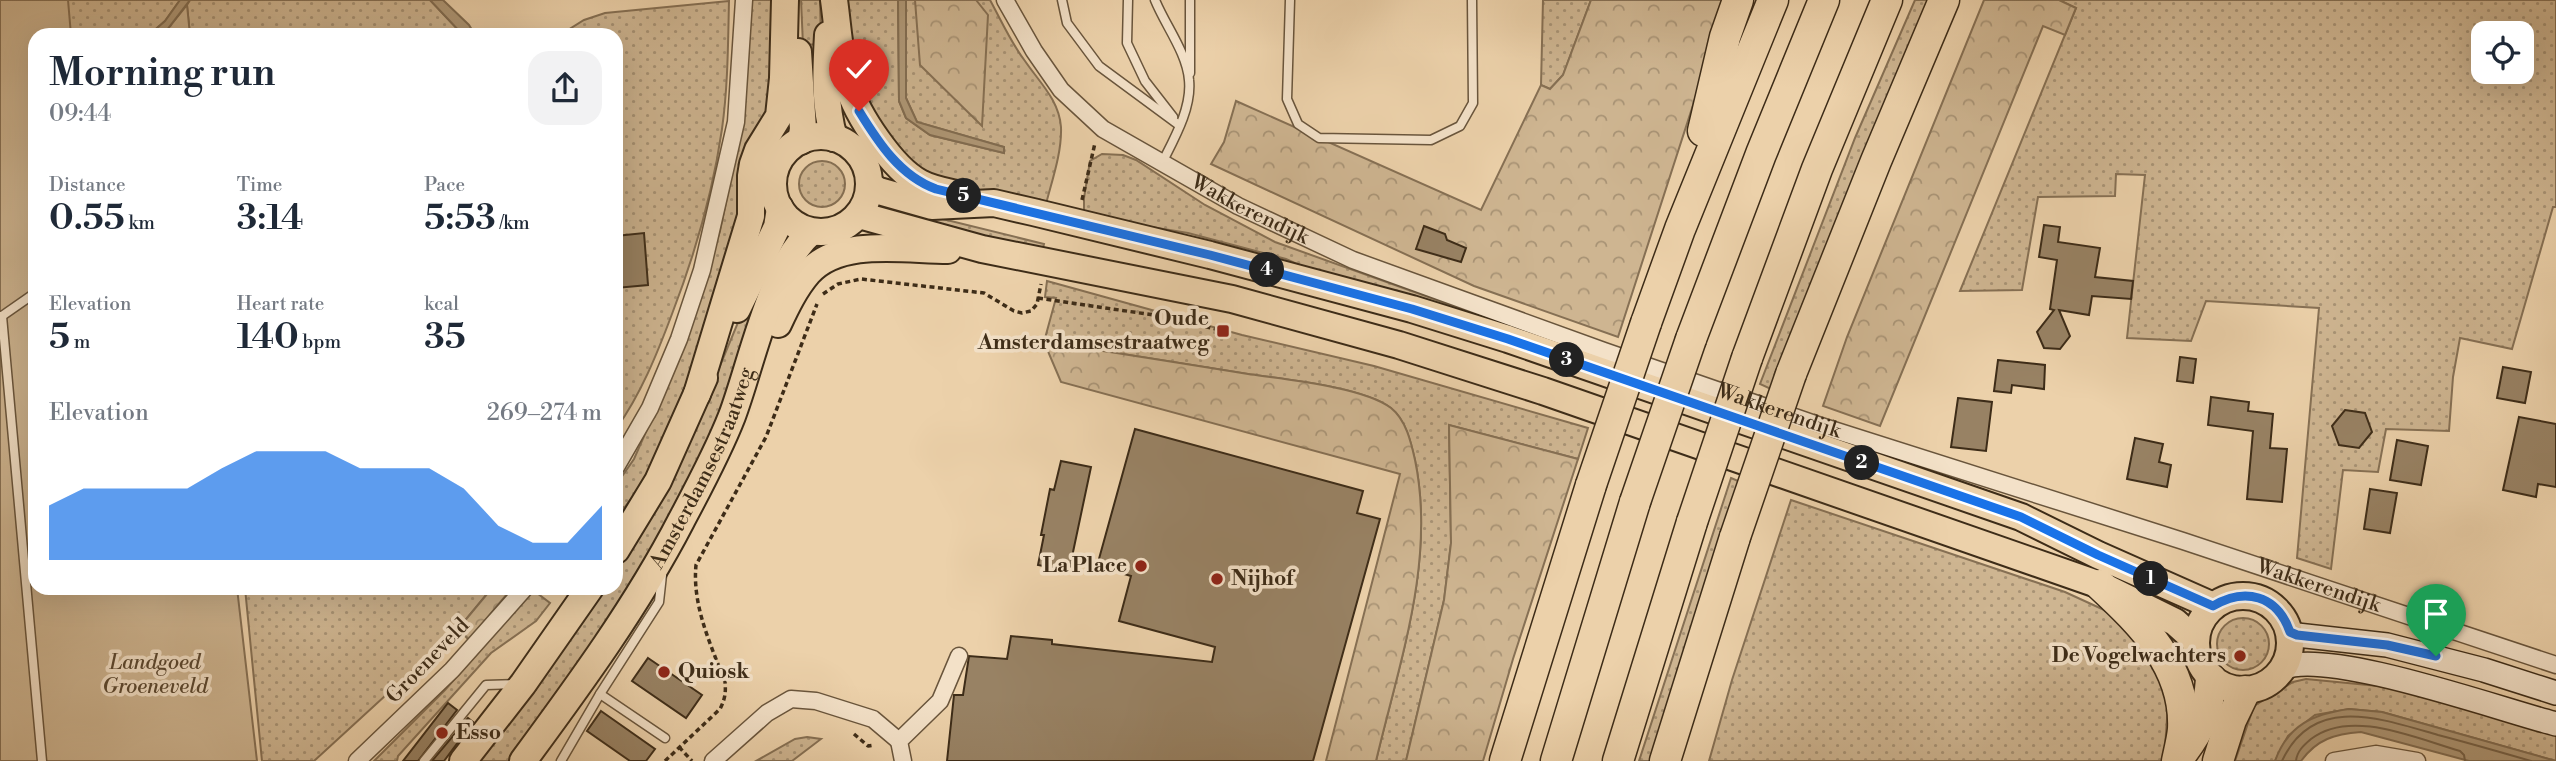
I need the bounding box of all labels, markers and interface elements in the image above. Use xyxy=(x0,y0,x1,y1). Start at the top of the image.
map controls xyxy=(2471,21,2534,84)
button: locate xyxy=(2471,21,2534,84)
pin xyxy=(829,39,889,111)
text: Morning run xyxy=(49,50,275,97)
icon: check xyxy=(840,50,878,88)
button: share xyxy=(528,51,602,125)
text: 09:44 xyxy=(49,100,111,128)
street label: Wakkerendijk xyxy=(1185,168,1314,251)
text: Distance xyxy=(49,173,126,197)
text: Time xyxy=(237,173,282,197)
text: Pace xyxy=(424,173,465,197)
pin: 5 xyxy=(946,178,982,214)
text: 5 xyxy=(958,183,969,207)
text: 0.55 xyxy=(49,197,125,240)
text: 3:14 xyxy=(237,197,303,240)
text: 5:53 xyxy=(424,197,496,240)
text: km xyxy=(125,211,155,235)
text: /km xyxy=(496,211,530,235)
pin: 4 xyxy=(1250,252,1284,288)
text: 4 xyxy=(1260,257,1273,281)
text: Elevation xyxy=(49,292,131,316)
text: Heart rate xyxy=(237,292,324,316)
text: kcal xyxy=(424,292,459,316)
place label: Oude Amsterdamsestraatweg xyxy=(977,306,1210,356)
text: 5 xyxy=(49,316,70,359)
text: 140 xyxy=(237,316,299,359)
text: 35 xyxy=(424,316,466,359)
marker: Oude Amsterdamsestraatweg xyxy=(1215,323,1231,339)
text: m xyxy=(70,330,90,354)
text: bpm xyxy=(299,330,341,354)
pin: 3 xyxy=(1550,342,1584,378)
text: 3 xyxy=(1561,347,1572,371)
street label: Amsterdamsestraatweg xyxy=(644,364,760,575)
street label: Wakkerendijk xyxy=(1713,378,1845,445)
text: Elevation xyxy=(49,399,149,427)
text: 269–274 m xyxy=(487,399,602,427)
pin: 2 xyxy=(1844,446,1880,480)
text: 2 xyxy=(1856,450,1867,474)
place label: La Place xyxy=(1043,553,1127,579)
street label: Wakkerendijk xyxy=(2252,553,2385,619)
marker: La Place xyxy=(1133,558,1149,574)
pin: 1 xyxy=(2134,562,2168,596)
place label: Nijhof xyxy=(1231,566,1296,592)
text: 1 xyxy=(2146,566,2155,590)
marker: Nijhof xyxy=(1209,571,1225,587)
pin xyxy=(2406,584,2466,656)
icon: arrive xyxy=(2417,595,2455,633)
street label: Groeneveld xyxy=(381,613,475,709)
place label: De Vogelwachters xyxy=(2052,643,2226,669)
marker: De Vogelwachters xyxy=(2232,648,2248,664)
park label: Landgoed Groeneveld xyxy=(102,650,209,700)
place label: Quiosk xyxy=(678,659,750,685)
marker: Quiosk xyxy=(656,664,672,680)
place label: Esso xyxy=(456,720,501,746)
marker: Esso xyxy=(434,725,450,741)

